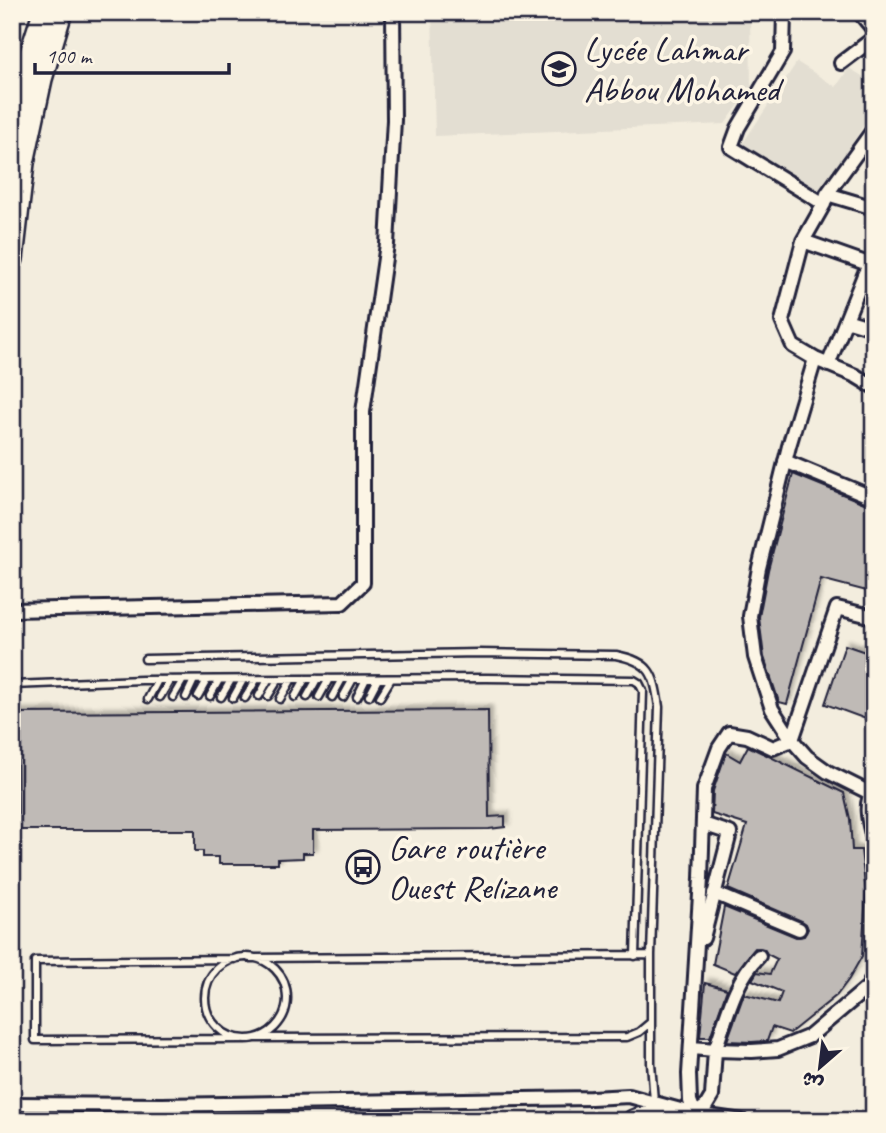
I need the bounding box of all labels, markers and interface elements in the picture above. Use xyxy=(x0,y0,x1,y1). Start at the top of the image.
place label: Lycée Lahmar Abbou Mohamed xyxy=(584,27,785,112)
scale bar xyxy=(35,32,229,76)
text: 100 m xyxy=(46,43,93,69)
school or university icon: Lycée Lahmar Abbou Mohamed xyxy=(540,50,578,88)
place label: Gare routière Ouest Relizane xyxy=(388,825,559,910)
bus stop icon: Gare routière Ouest Relizane xyxy=(344,848,382,886)
north arrow xyxy=(784,1032,854,1102)
text: ش xyxy=(798,1066,827,1097)

